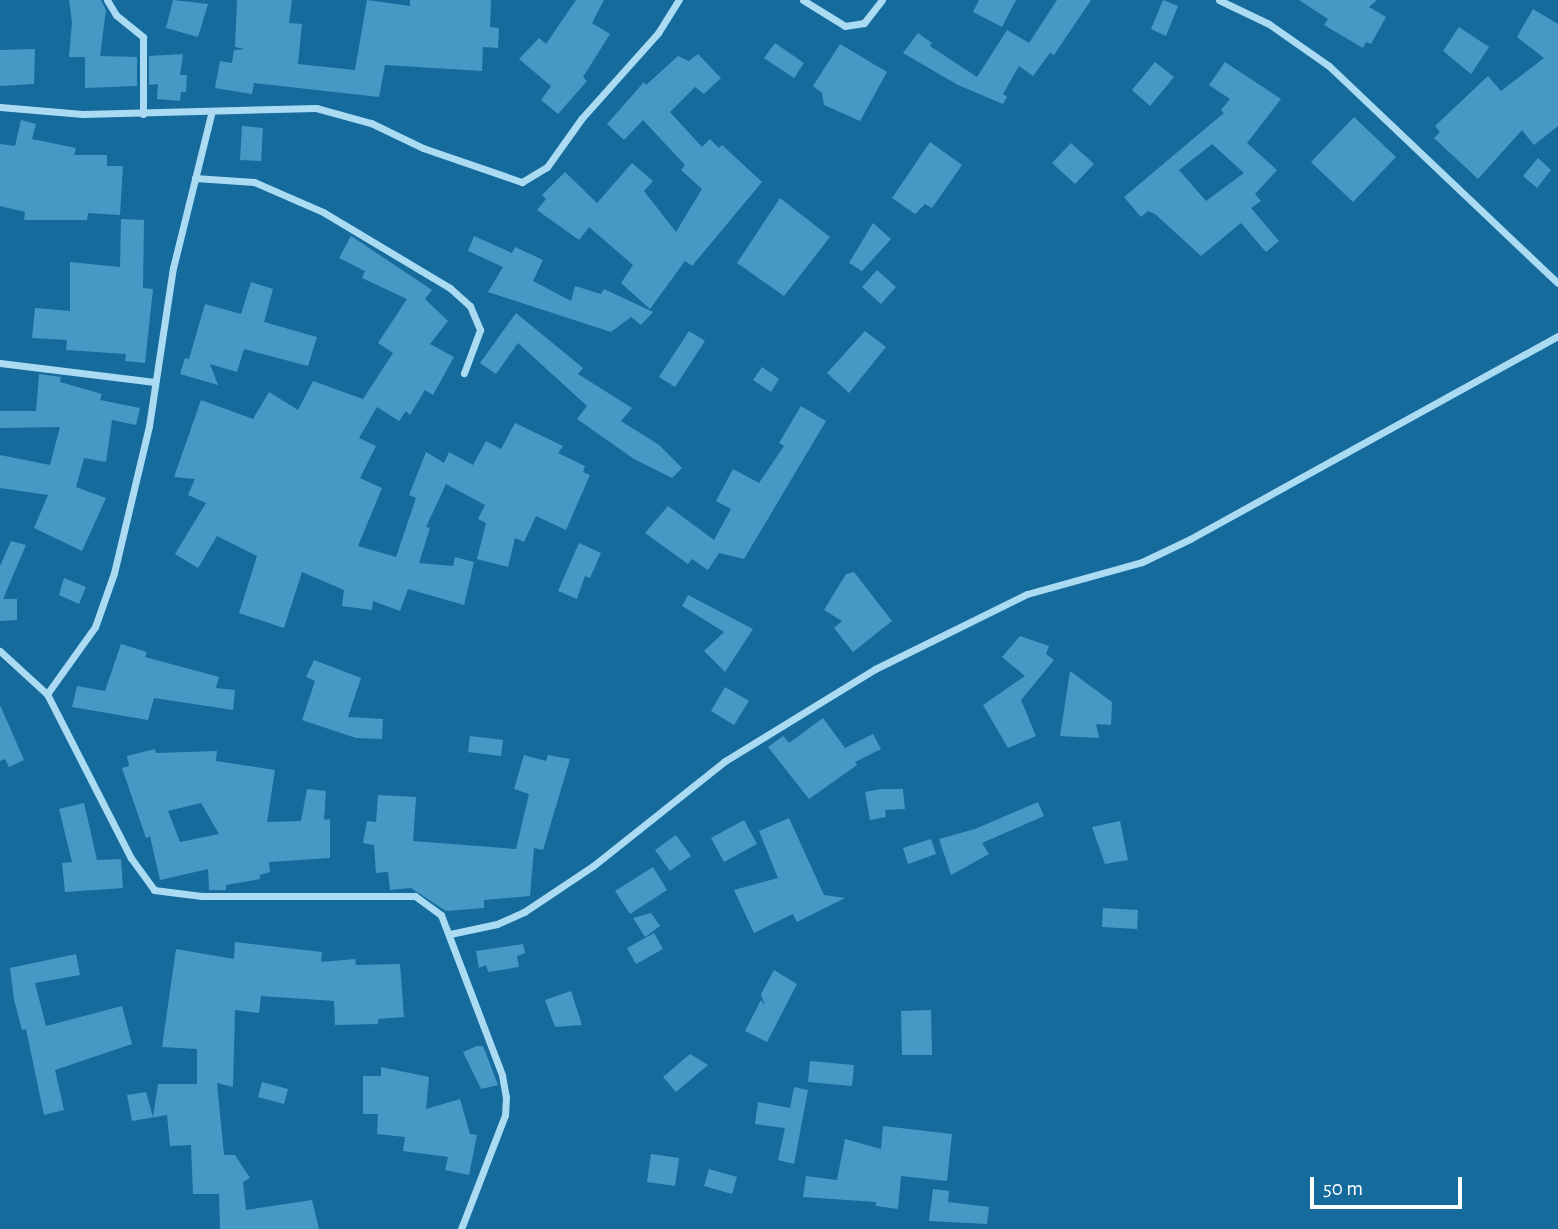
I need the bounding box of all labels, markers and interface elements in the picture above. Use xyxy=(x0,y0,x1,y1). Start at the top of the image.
scale bar xyxy=(1313,1162,1465,1206)
text: 50 m xyxy=(1323,1178,1363,1199)

